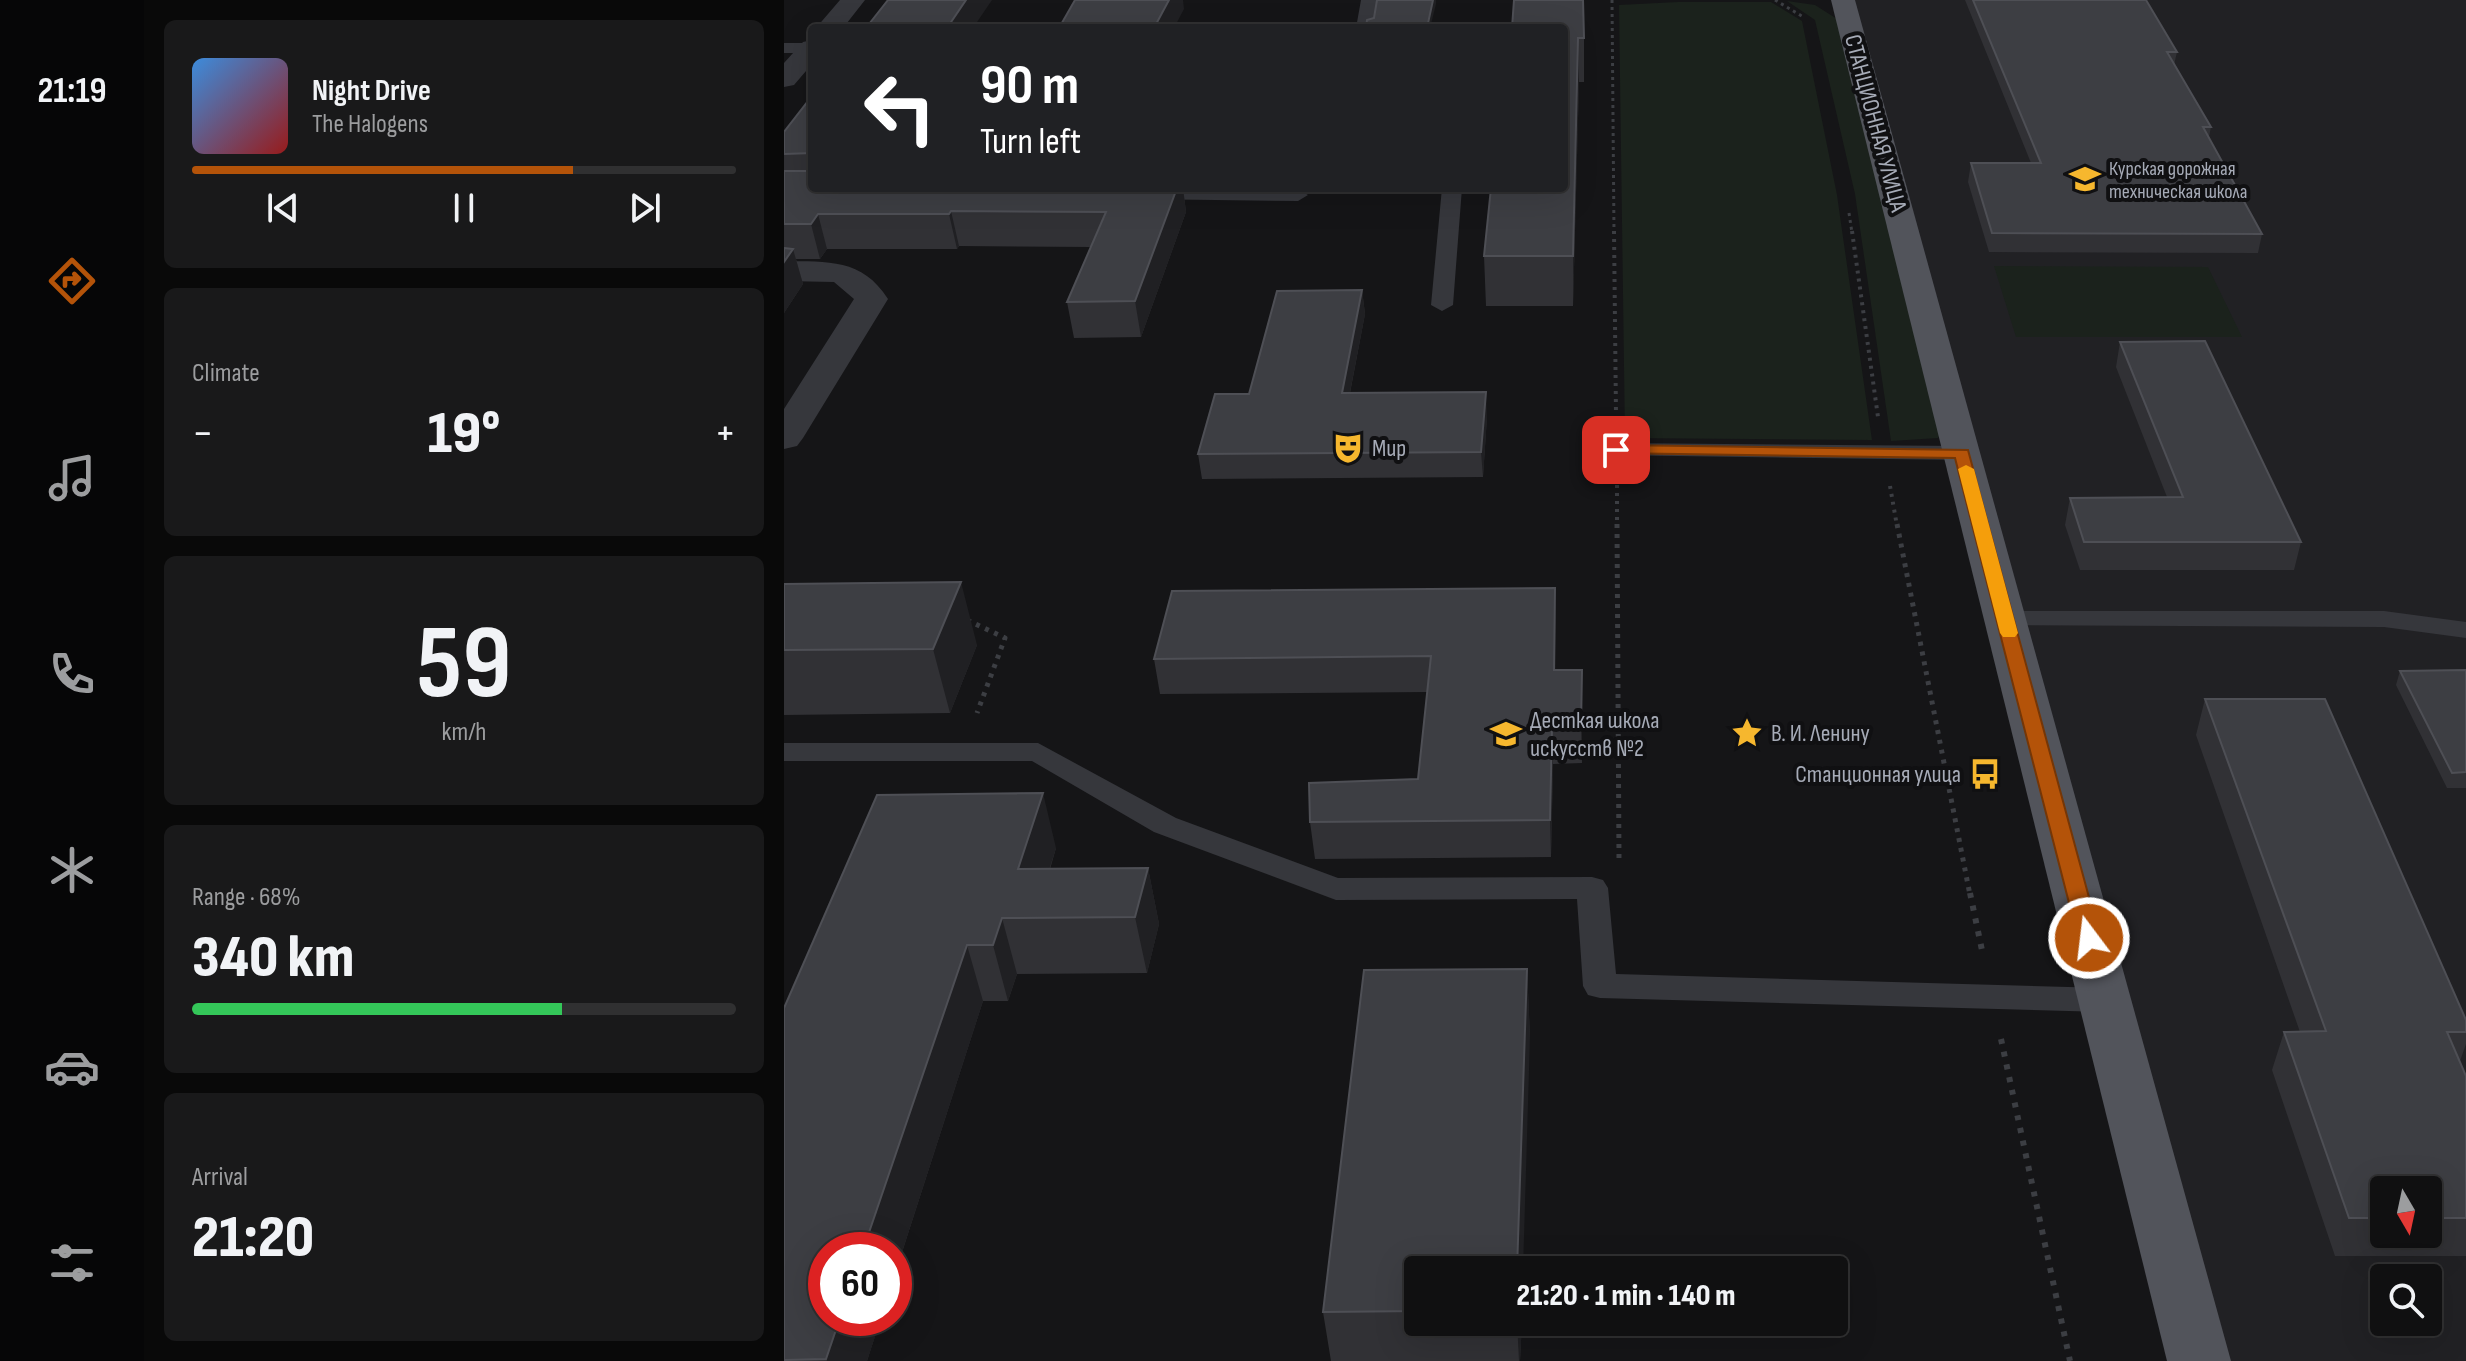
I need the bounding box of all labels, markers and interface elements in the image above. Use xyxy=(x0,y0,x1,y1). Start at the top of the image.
street label: СТАНЦИОННАЯ УЛИЦА xyxy=(1838,31,1913,216)
text: 90 m xyxy=(980,53,1079,120)
icon: left xyxy=(848,56,952,160)
text: 21:19 xyxy=(37,70,107,113)
text: Night Drive xyxy=(312,73,431,109)
text: The Halogens xyxy=(312,109,428,140)
text: Turn left xyxy=(980,121,1081,164)
place label: Курская дорожная техническая школа xyxy=(2109,157,2248,204)
school or university icon: Курская дорожная техническая школа xyxy=(2068,162,2102,196)
icon: previous xyxy=(261,186,305,230)
icon: pause xyxy=(442,186,486,230)
icon: next xyxy=(623,186,667,230)
icon: directions xyxy=(44,253,100,309)
text: Climate xyxy=(192,358,260,389)
text: 19° xyxy=(427,398,501,470)
text: − xyxy=(192,407,214,460)
text: + xyxy=(714,407,736,460)
pin xyxy=(1582,416,1650,484)
icon: arrive xyxy=(1594,428,1638,472)
theatre icon: Мир xyxy=(1331,431,1365,465)
place label: Мир xyxy=(1372,434,1406,463)
icon: music xyxy=(44,450,100,506)
text: 59 xyxy=(417,602,511,727)
icon: phone xyxy=(44,646,100,702)
place label: Десткая школа искусств №2 xyxy=(1530,706,1659,763)
place icon: В. И. Ленину xyxy=(1730,716,1764,750)
text: km/h xyxy=(442,717,486,748)
school or university icon: Десткая школа искусств №2 xyxy=(1489,717,1523,751)
place label: В. И. Ленину xyxy=(1771,719,1870,748)
bus stop icon: Станционная улица xyxy=(1968,757,2002,791)
place label: Станционная улица xyxy=(1795,760,1961,789)
icon: climate xyxy=(44,842,100,898)
text: Range · 68% xyxy=(192,882,301,913)
position arrow xyxy=(2047,896,2131,980)
text: 340 km xyxy=(192,922,354,994)
icon: car xyxy=(44,1039,100,1095)
text: Arrival xyxy=(192,1162,248,1193)
north arrow xyxy=(2370,1176,2442,1248)
map controls xyxy=(2370,1176,2442,1336)
text: 21:20 xyxy=(192,1202,314,1274)
speed limit sign: 60 xyxy=(808,1232,912,1336)
icon: filters xyxy=(44,1235,100,1291)
button: search xyxy=(2370,1264,2442,1336)
text: 21:20 · 1 min · 140 m xyxy=(1517,1278,1735,1314)

